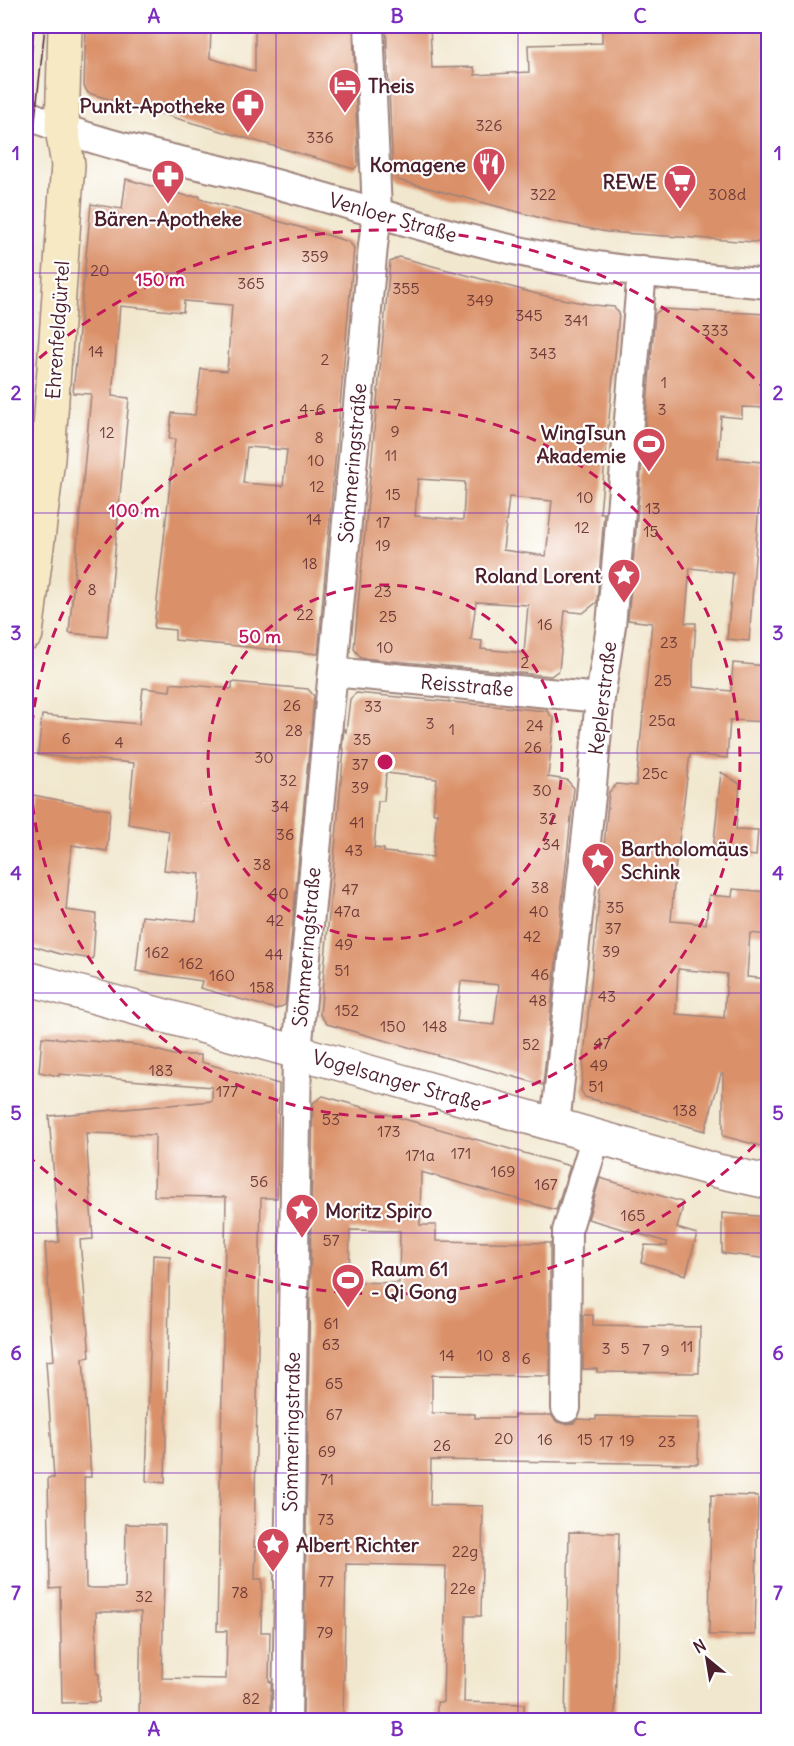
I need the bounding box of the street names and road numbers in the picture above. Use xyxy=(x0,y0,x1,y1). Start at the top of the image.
street label: Venloer Straße xyxy=(326,187,460,247)
street label: Ehrenfeldgürtel xyxy=(40,260,74,400)
street label: Sömmeringstraße xyxy=(333,382,371,544)
street label: Keplerstraße xyxy=(583,640,621,756)
street label: Reisstraße xyxy=(419,668,515,702)
street label: Sömmeringstraße xyxy=(287,866,325,1028)
street label: Vogelsanger Straße xyxy=(309,1044,485,1116)
street label: Sömmeringstraße xyxy=(277,1352,305,1512)

